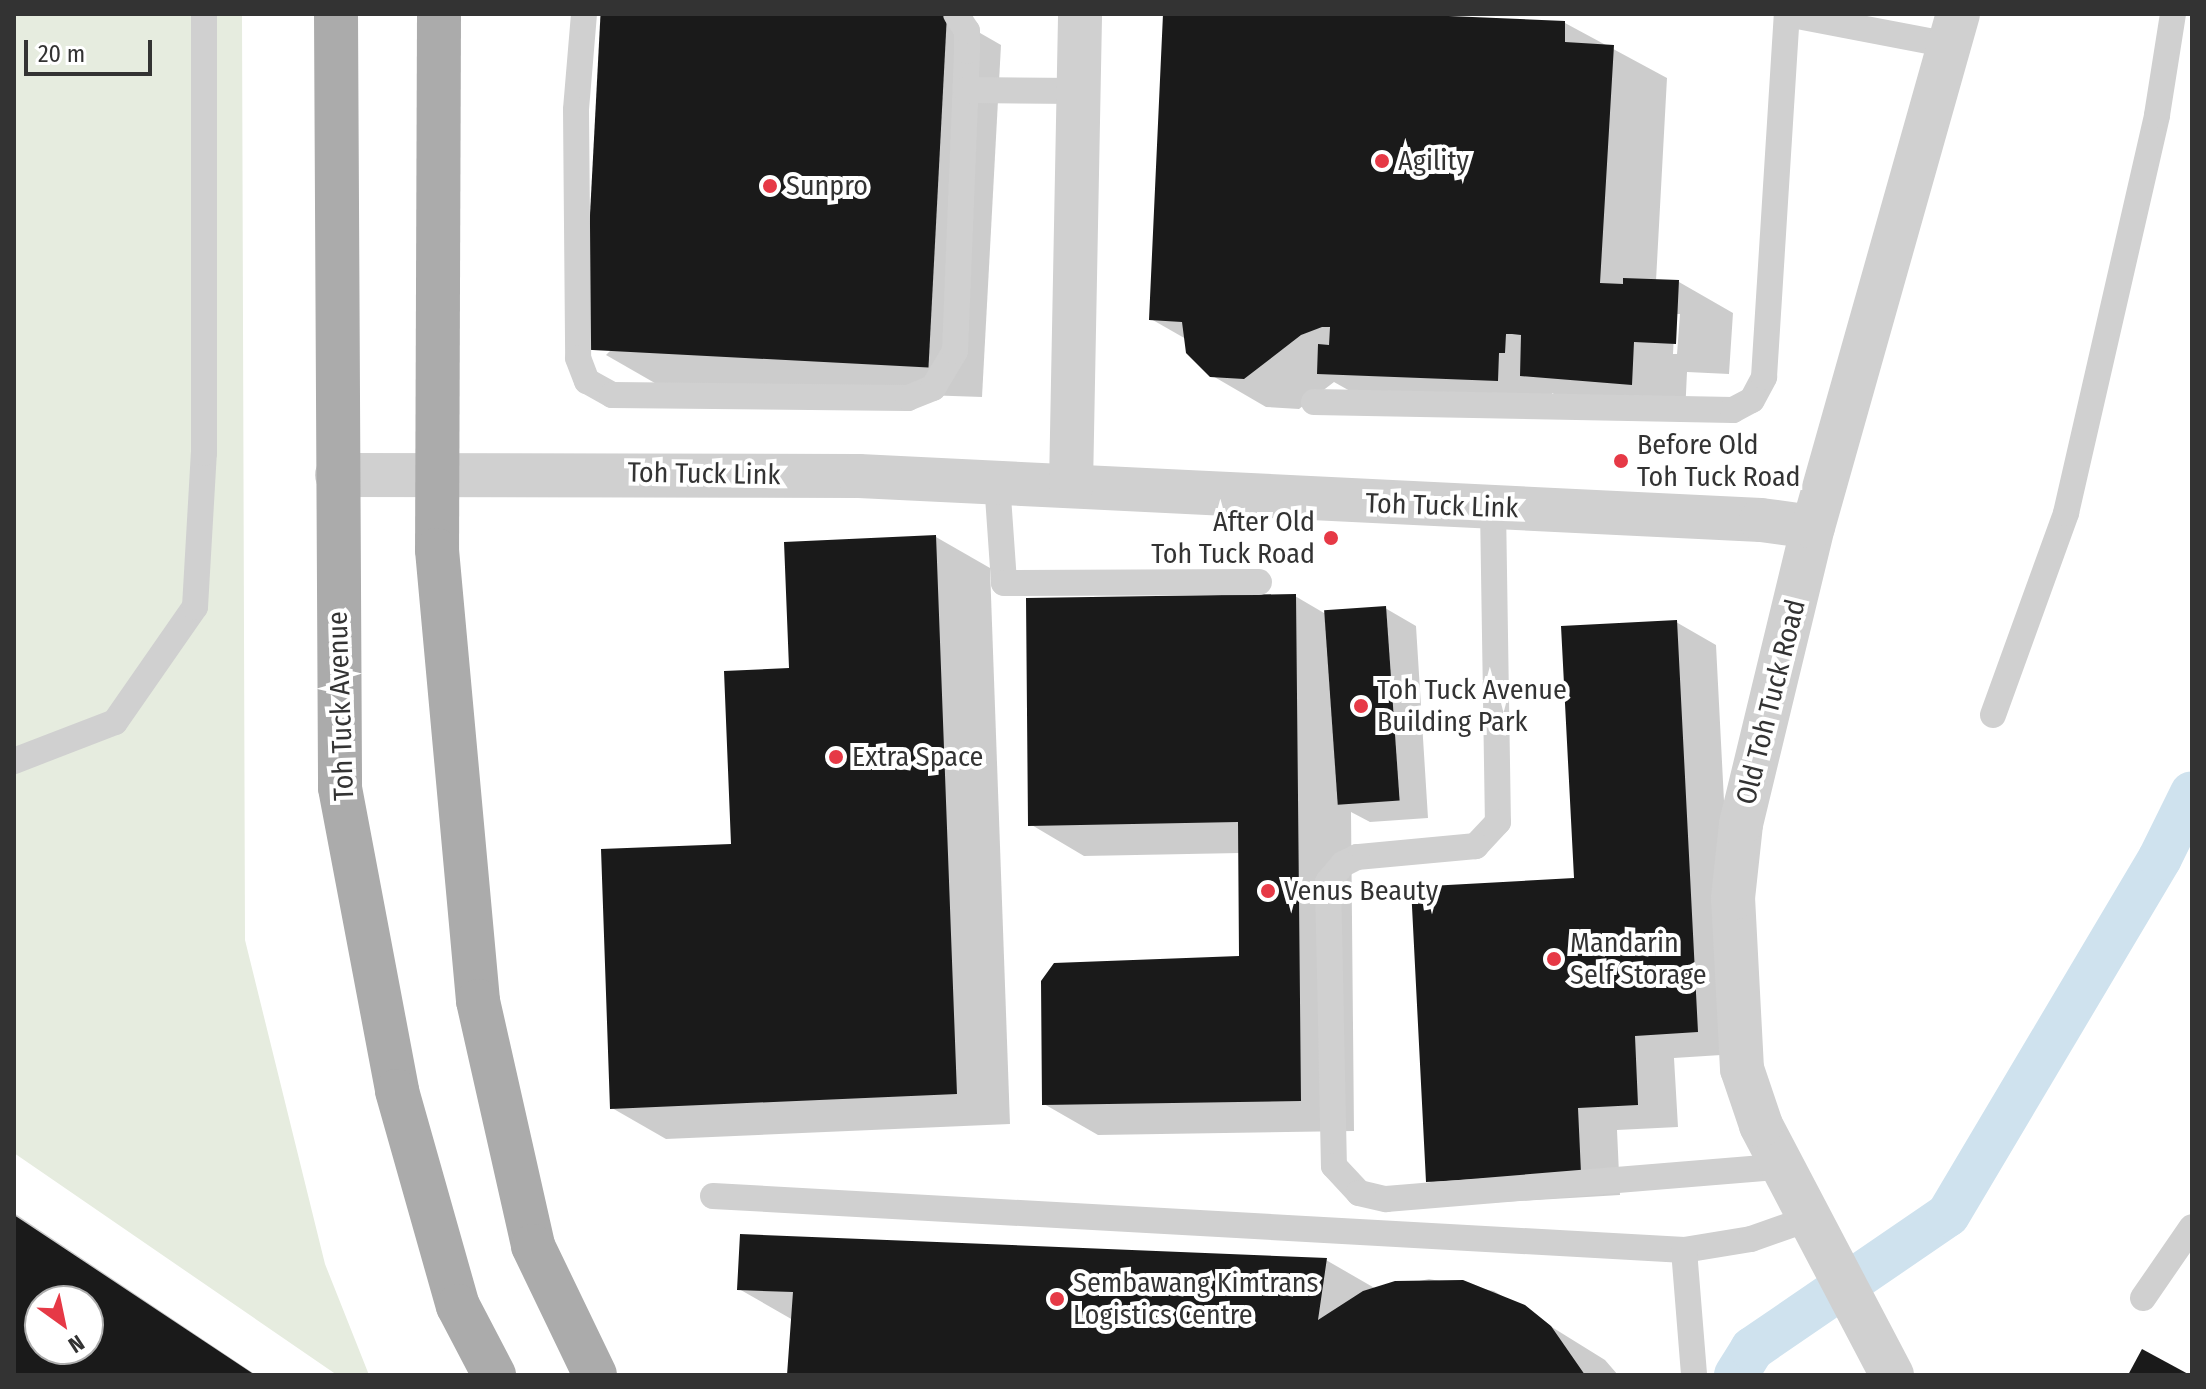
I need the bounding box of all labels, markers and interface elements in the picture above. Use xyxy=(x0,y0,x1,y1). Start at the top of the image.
scale bar xyxy=(28,24,156,74)
text: 20 m xyxy=(38,40,85,68)
place label: Agility xyxy=(1398,144,1469,178)
marker: Agility xyxy=(1373,152,1391,170)
place label: Sunpro xyxy=(786,169,868,203)
marker: Sunpro xyxy=(761,177,779,195)
place label: Before Old Toh Tuck Road xyxy=(1637,428,1801,494)
marker: Before Old Toh Tuck Road xyxy=(1612,452,1630,470)
street label: Toh Tuck Link xyxy=(627,456,781,492)
street label: Toh Tuck Link xyxy=(1365,487,1519,525)
place label: After Old Toh Tuck Road xyxy=(1151,505,1315,571)
marker: After Old Toh Tuck Road xyxy=(1322,529,1340,547)
street label: Old Toh Tuck Road xyxy=(1729,596,1813,808)
street label: Toh Tuck Avenue xyxy=(321,611,361,801)
place label: Toh Tuck Avenue Building Park xyxy=(1377,673,1567,739)
marker: Toh Tuck Avenue Building Park xyxy=(1352,697,1370,715)
place label: Extra Space xyxy=(852,740,983,774)
marker: Extra Space xyxy=(827,748,845,766)
place label: Venus Beauty xyxy=(1284,874,1438,908)
marker: Venus Beauty xyxy=(1259,882,1277,900)
place label: Mandarin Self Storage xyxy=(1570,926,1706,992)
marker: Mandarin Self Storage xyxy=(1545,950,1563,968)
place label: Sembawang Kimtrans Logistics Centre xyxy=(1073,1266,1319,1332)
north arrow xyxy=(24,1285,104,1365)
marker: Sembawang Kimtrans Logistics Centre xyxy=(1048,1290,1066,1308)
text: N xyxy=(63,1329,89,1359)

